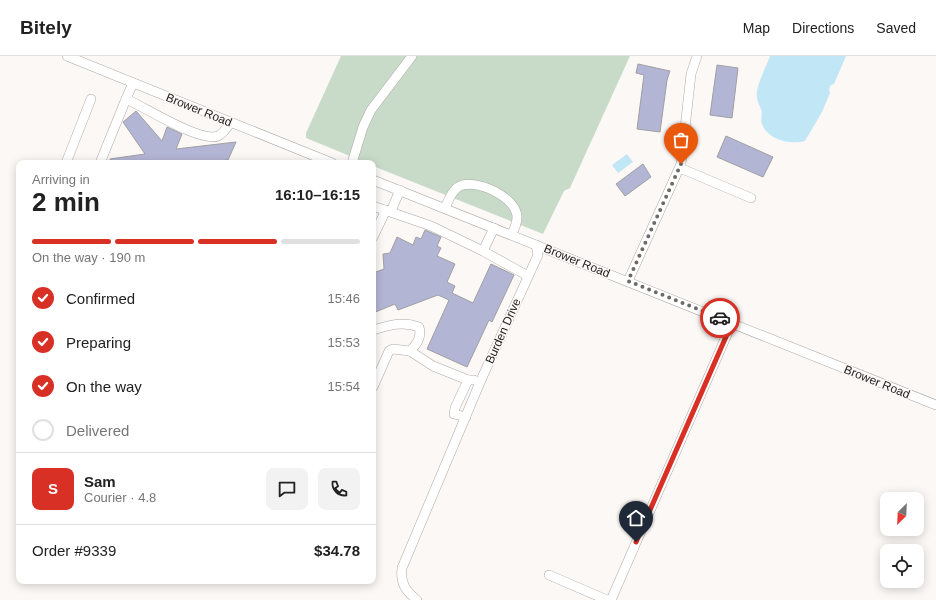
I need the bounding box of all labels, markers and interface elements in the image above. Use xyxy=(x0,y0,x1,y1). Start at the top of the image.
text: Bitely xyxy=(20,17,72,38)
text: Map xyxy=(743,20,770,36)
text: Directions xyxy=(792,20,854,36)
text: Saved xyxy=(876,20,916,36)
street label: Brower Road xyxy=(164,90,234,130)
pin xyxy=(664,123,698,164)
icon: bag xyxy=(670,129,692,151)
text: Arriving in xyxy=(32,172,90,187)
text: 16:10–16:15 xyxy=(275,186,360,203)
text: 2 min xyxy=(32,187,100,217)
street label: Brower Road xyxy=(542,241,612,281)
text: On the way · 190 m xyxy=(32,250,145,265)
icon: check xyxy=(32,287,54,309)
text: Confirmed xyxy=(66,290,135,307)
text: 15:46 xyxy=(327,291,360,306)
street label: Burden Drive xyxy=(482,296,524,366)
courier xyxy=(700,298,740,338)
icon: car xyxy=(709,307,731,329)
icon: check xyxy=(32,331,54,353)
text: Preparing xyxy=(66,334,131,351)
text: 15:53 xyxy=(327,335,360,350)
street label: Brower Road xyxy=(842,362,912,402)
icon: check xyxy=(32,375,54,397)
text: On the way xyxy=(66,378,142,395)
text: 15:54 xyxy=(327,379,360,394)
text: Delivered xyxy=(66,422,129,439)
button: chat xyxy=(266,468,308,510)
button: phone xyxy=(318,468,360,510)
text: Sam xyxy=(84,473,116,490)
text: S xyxy=(48,480,58,497)
text: Courier · 4.8 xyxy=(84,490,156,505)
north arrow xyxy=(880,492,924,536)
map controls xyxy=(880,492,924,588)
pin xyxy=(619,501,653,542)
icon: home xyxy=(625,507,647,529)
text: Order #9339 xyxy=(32,542,116,559)
text: $34.78 xyxy=(314,542,360,559)
button: locate xyxy=(880,544,924,588)

